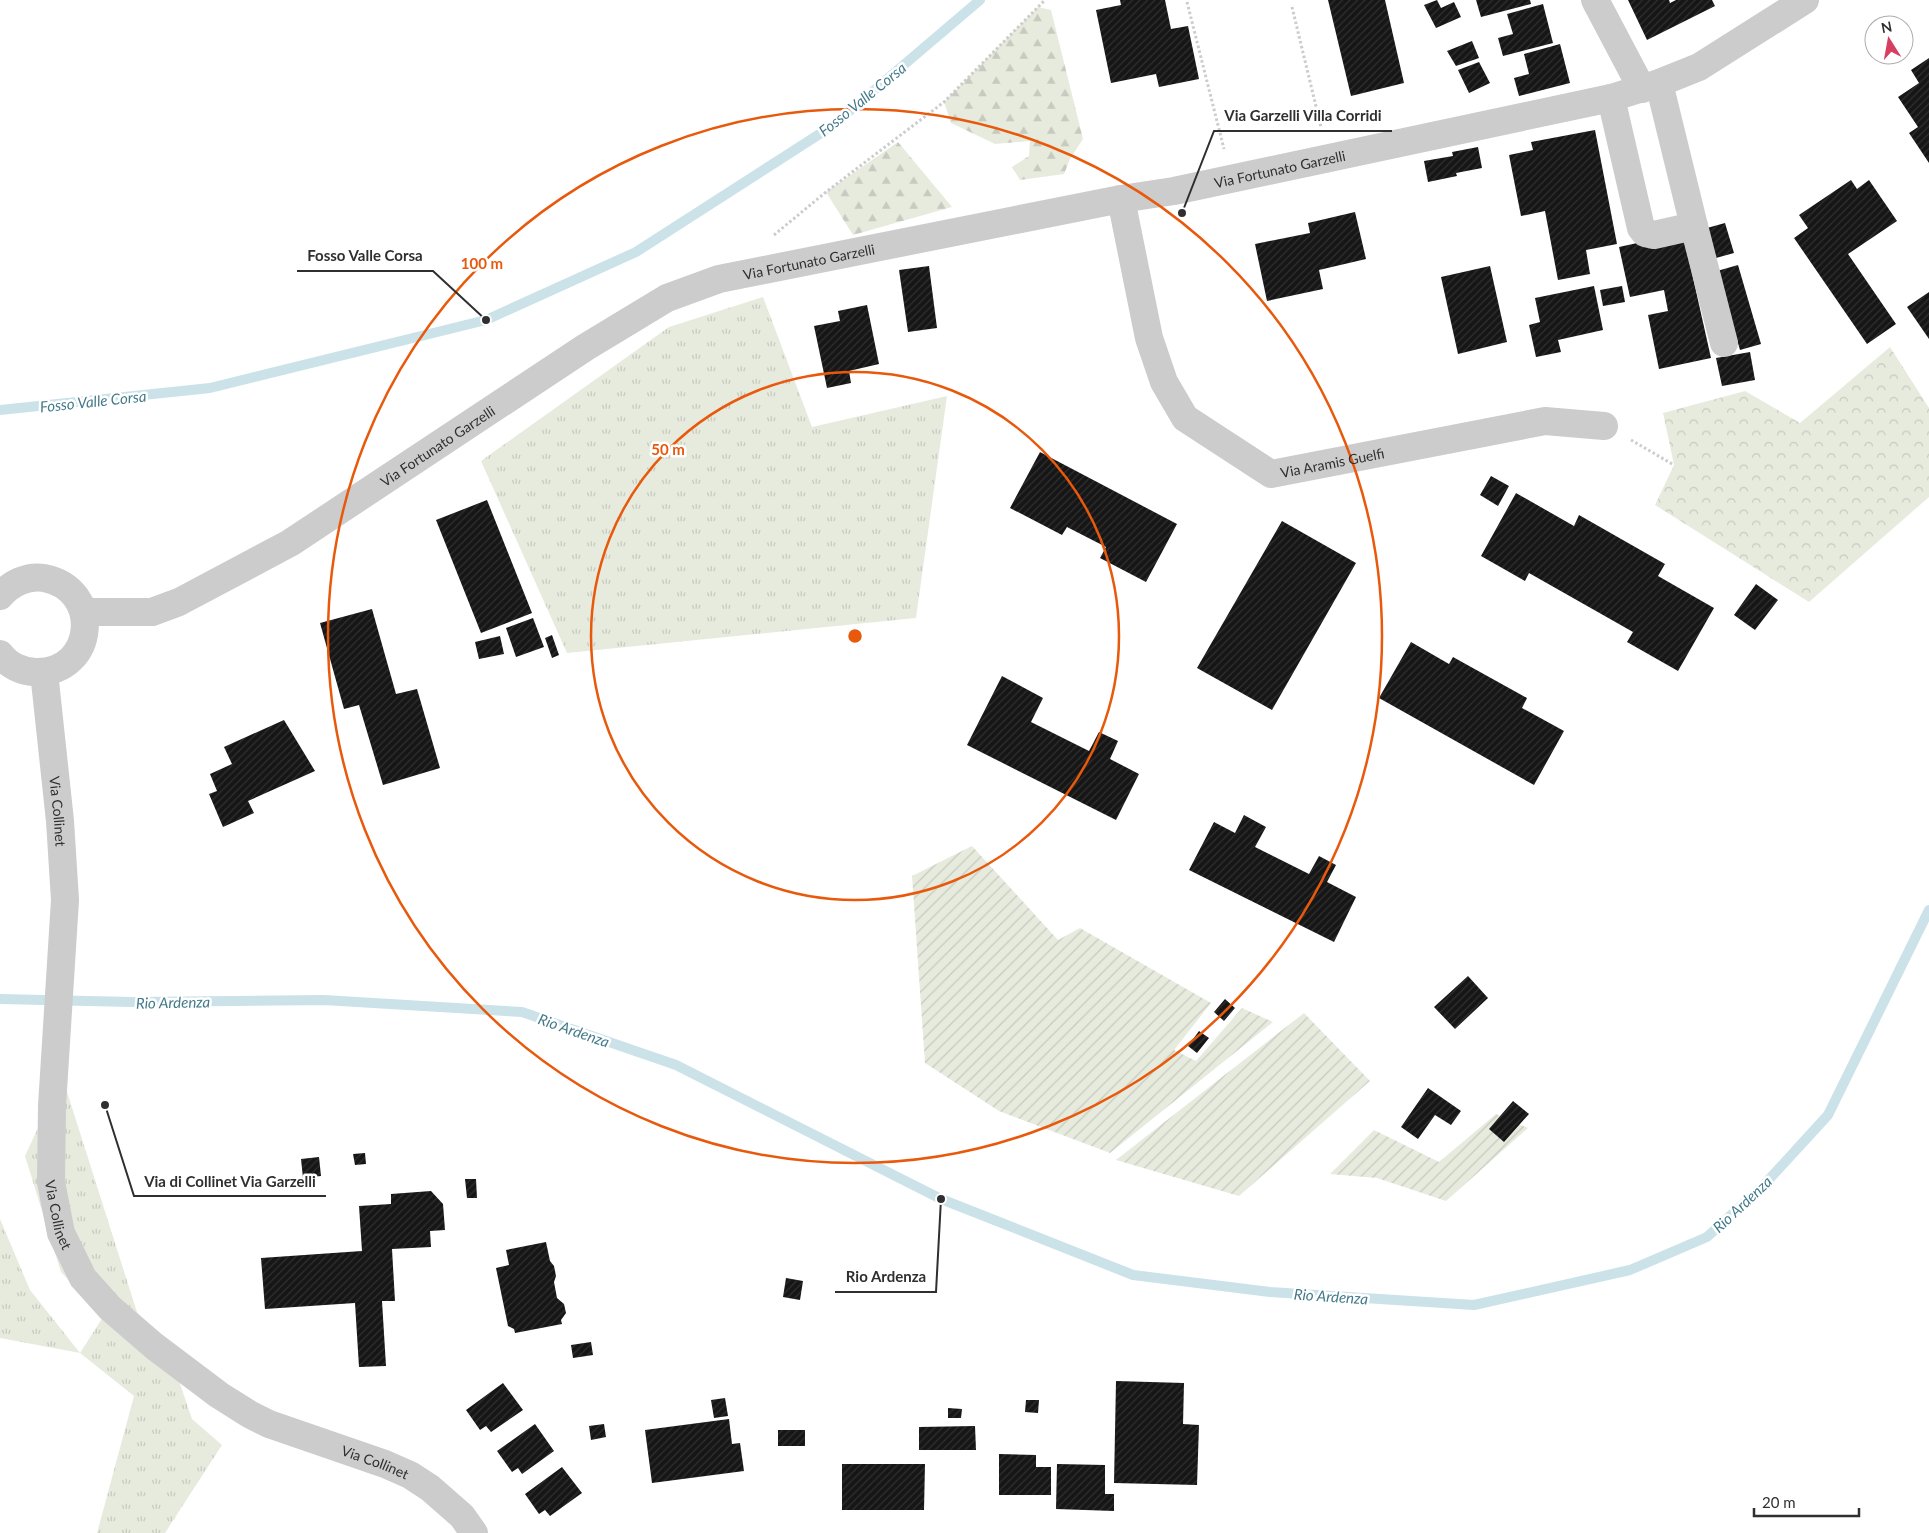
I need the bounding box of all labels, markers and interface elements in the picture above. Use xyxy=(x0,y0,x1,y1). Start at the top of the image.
north arrow xyxy=(1864,15,1914,65)
text: N xyxy=(1880,17,1893,36)
water label: Fosso Valle Corsa xyxy=(815,58,909,140)
callout: Via Garzelli Villa Corridi xyxy=(1214,101,1392,131)
text: Via Garzelli Villa Corridi xyxy=(1223,106,1382,124)
street label: Via Fortunato Garzelli xyxy=(1212,146,1347,191)
street label: Via Fortunato Garzelli xyxy=(741,240,876,283)
callout: Fosso Valle Corsa xyxy=(297,241,433,271)
text: Fosso Valle Corsa xyxy=(307,246,423,264)
text: 100 m xyxy=(461,254,503,272)
water label: Fosso Valle Corsa xyxy=(39,386,147,416)
street label: Via Fortunato Garzelli xyxy=(377,402,498,490)
text: 50 m xyxy=(651,440,685,458)
street label: Via Aramis Guelfi xyxy=(1279,444,1386,481)
centre of rings xyxy=(846,627,864,645)
street label: Via Collinet xyxy=(47,775,70,847)
water label: Rio Ardenza xyxy=(136,992,211,1012)
water label: Rio Ardenza xyxy=(536,1009,612,1051)
callout: Via di Collinet Via Garzelli xyxy=(134,1166,326,1196)
text: Via di Collinet Via Garzelli xyxy=(143,1172,316,1190)
water label: Rio Ardenza xyxy=(1709,1172,1776,1236)
street label: Via Collinet xyxy=(42,1179,76,1252)
callout: Rio Ardenza xyxy=(835,1262,936,1292)
text: Rio Ardenza xyxy=(846,1267,926,1285)
water label: Rio Ardenza xyxy=(1293,1284,1369,1308)
street label: Via Collinet xyxy=(339,1441,412,1482)
scale bar xyxy=(1754,1486,1859,1518)
text: 20 m xyxy=(1762,1493,1796,1511)

